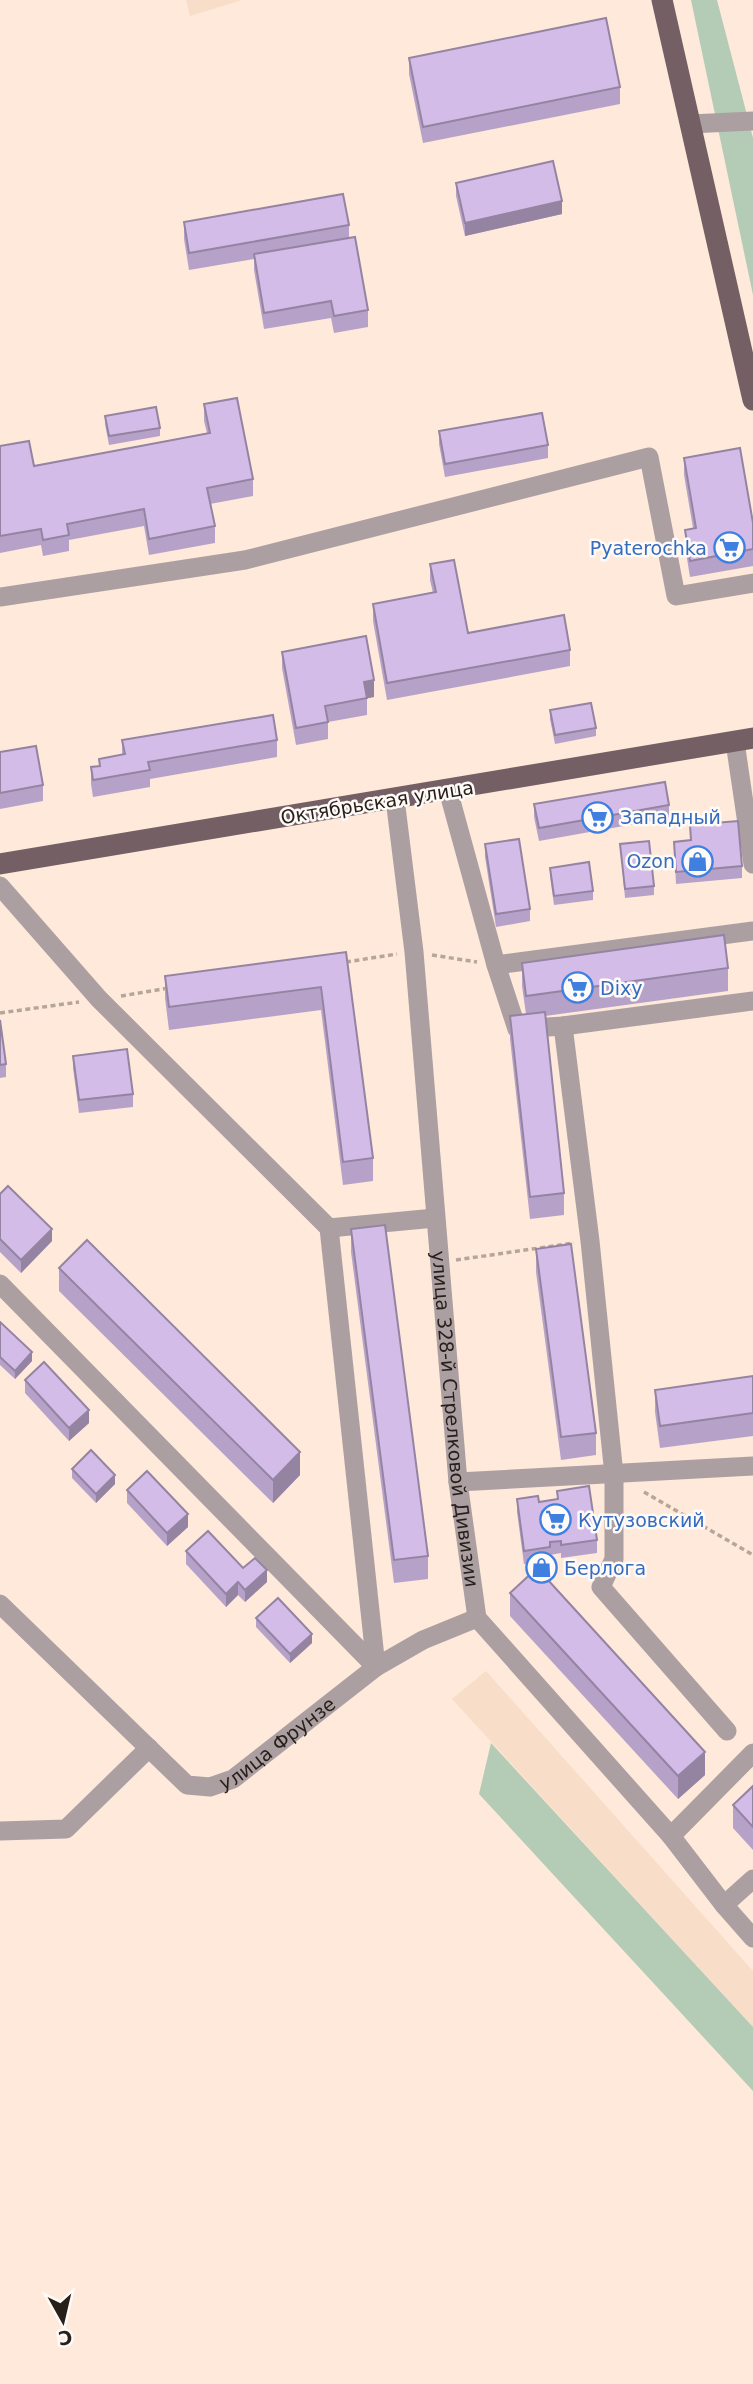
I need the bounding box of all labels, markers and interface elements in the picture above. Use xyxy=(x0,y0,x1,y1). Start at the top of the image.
supermarket icon: Pyaterochka xyxy=(713,531,747,565)
place label: Pyaterochka xyxy=(590,537,707,559)
street label: Октябрьская улица xyxy=(279,776,475,828)
supermarket icon: Западный xyxy=(580,800,614,834)
place label: Западный xyxy=(620,806,721,828)
shop icon: Ozon xyxy=(681,844,715,878)
place label: Ozon xyxy=(626,850,675,872)
supermarket icon: Dixy xyxy=(560,971,594,1005)
place label: Dixy xyxy=(600,977,642,999)
street label: улица 328-й Стрелковой Дивизии xyxy=(428,1250,484,1589)
supermarket icon: Кутузовский xyxy=(538,1503,572,1537)
place label: Кутузовский xyxy=(578,1509,705,1531)
shop icon: Берлога xyxy=(524,1551,558,1585)
place label: Берлога xyxy=(564,1557,646,1579)
street label: улица Фрунзе xyxy=(216,1692,339,1794)
north arrow xyxy=(28,2286,98,2356)
text: С xyxy=(57,2326,74,2350)

